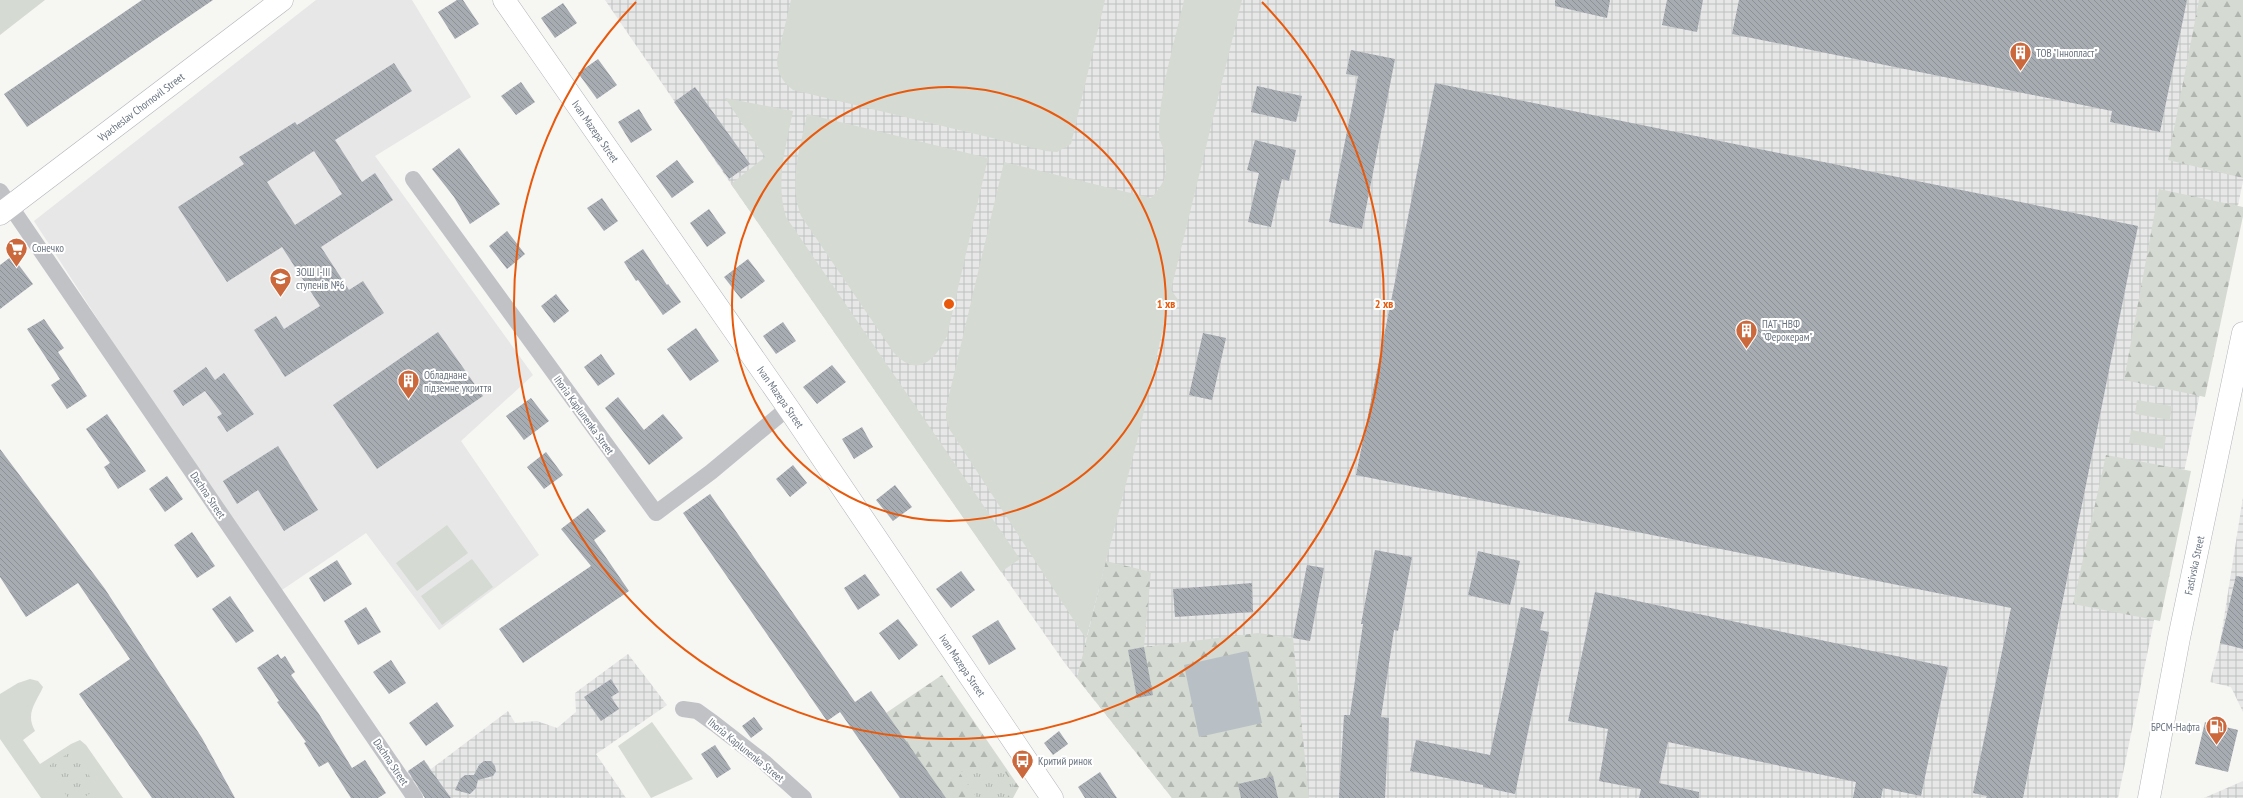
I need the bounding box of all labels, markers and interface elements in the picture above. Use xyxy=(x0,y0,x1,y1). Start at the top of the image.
building icon: ТОВ "Іннопласт" xyxy=(2008,40,2034,73)
place label: ТОВ "Іннопласт" xyxy=(2036,46,2098,60)
street label: Vyacheslav Chornovil Street xyxy=(94,70,187,145)
street label: Ivan Mazepa Street xyxy=(569,97,622,165)
supermarket icon: Сонечко xyxy=(3,235,29,268)
place label: Сонечко xyxy=(32,241,64,255)
school or university icon: ЗОШ І-ІІІ ступенів №6 xyxy=(268,265,294,298)
place label: ЗОШ І-ІІІ ступенів №6 xyxy=(296,265,345,292)
text: 1 хв xyxy=(1157,296,1175,311)
text: 2 хв xyxy=(1375,296,1393,311)
centre of rings xyxy=(942,297,956,311)
building icon: ПАТ "НВФ "Ферокерам" xyxy=(1734,317,1760,350)
place label: ПАТ "НВФ "Ферокерам" xyxy=(1762,317,1813,344)
street label: Ivan Mazepa Street xyxy=(754,363,807,431)
building icon: Обладнане підземне укриття xyxy=(395,368,421,401)
place label: Обладнане підземне укриття xyxy=(424,368,491,395)
street label: Ihoria Kaplunenka Street xyxy=(551,373,617,457)
street label: Dachna Street xyxy=(187,469,229,521)
street label: Fastivska Street xyxy=(2181,535,2207,596)
street label: Ivan Mazepa Street xyxy=(936,631,988,699)
fuel station icon: БРСМ-Нафта xyxy=(2203,714,2229,747)
street label: Ihoria Kaplunenka Street xyxy=(705,715,787,785)
place label: БРСМ-Нафта xyxy=(2151,720,2200,734)
street label: Dachna Street xyxy=(370,736,412,788)
bus stop icon: Критий ринок xyxy=(1009,748,1035,781)
place label: Критий ринок xyxy=(1038,754,1093,768)

